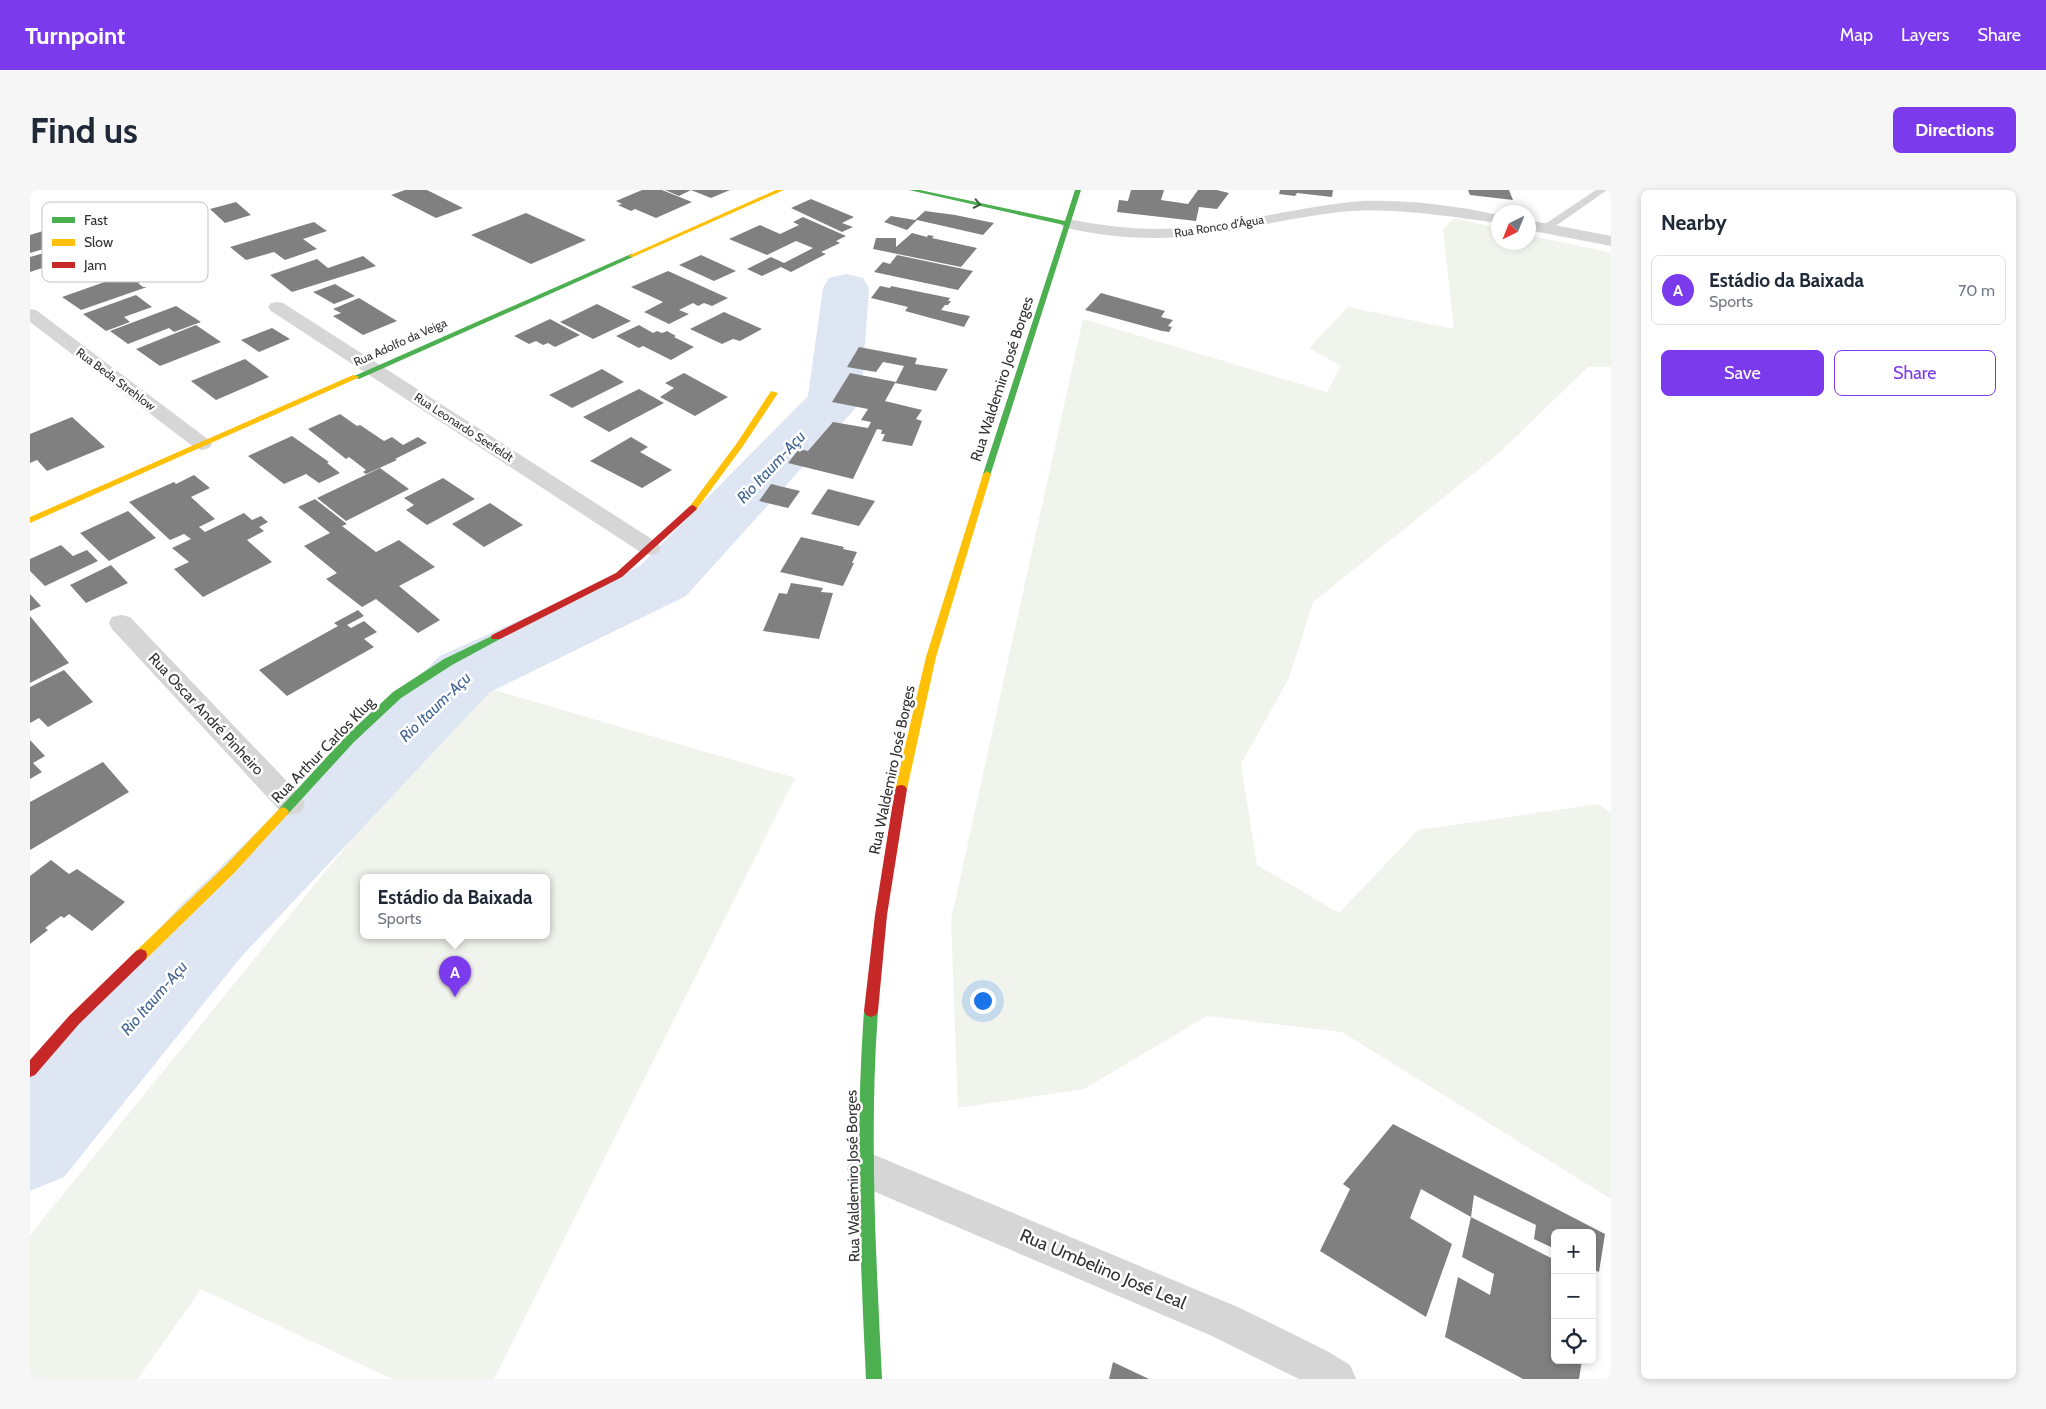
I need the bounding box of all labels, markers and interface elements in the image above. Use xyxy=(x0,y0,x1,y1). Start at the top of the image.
text: Turnpoint xyxy=(25,21,125,50)
text: Map xyxy=(1840,24,1873,46)
text: Layers xyxy=(1901,24,1950,46)
text: Share xyxy=(1978,24,2021,46)
button: Directions xyxy=(1893,107,2016,153)
text: Find us xyxy=(30,109,138,152)
one-way arrow xyxy=(972,198,981,209)
legend xyxy=(42,202,208,282)
north arrow xyxy=(1491,205,1536,250)
text: Nearby xyxy=(1661,210,1727,235)
text: Fast xyxy=(84,211,108,229)
street label: Rua Ronco d’Água xyxy=(1173,211,1265,240)
text: Slow xyxy=(84,233,113,251)
text: Jam xyxy=(83,256,106,274)
text: Estádio da Baixada xyxy=(1709,269,1864,292)
text: A xyxy=(1673,281,1683,300)
text: 70 m xyxy=(1958,281,1995,300)
text: Sports xyxy=(1709,292,1753,311)
street label: Rua Waldemiro José Borges xyxy=(967,294,1037,464)
street label: Rua Adolfo da Veiga xyxy=(351,315,449,369)
street label: Rua Beda Strehlow xyxy=(73,344,159,414)
button: Save xyxy=(1661,350,1824,396)
button: Share xyxy=(1834,350,1996,396)
street label: Rua Leonardo Seefeldt xyxy=(412,389,516,465)
water label: Rio Itaum-Açu xyxy=(733,427,809,507)
street label: Rua Oscar André Pinheiro xyxy=(145,649,267,779)
water label: Rio Itaum-Açu xyxy=(395,668,475,746)
street label: Rua Waldemiro José Borges xyxy=(865,684,919,856)
street label: Rua Arthur Carlos Klug xyxy=(268,693,379,807)
popup xyxy=(360,874,550,939)
text: Estádio da Baixada xyxy=(378,886,532,909)
text: Sports xyxy=(378,909,422,928)
pin: A xyxy=(439,956,471,997)
water label: Rio Itaum-Açu xyxy=(117,957,191,1039)
your location xyxy=(970,988,996,1014)
street label: Rua Waldemiro José Borges xyxy=(842,1090,864,1262)
street label: Rua Umbelino José Leal xyxy=(1017,1224,1190,1314)
map controls xyxy=(1551,1229,1596,1364)
button: + xyxy=(1551,1229,1596,1274)
button: − xyxy=(1551,1274,1596,1319)
button: locate xyxy=(1551,1319,1596,1364)

